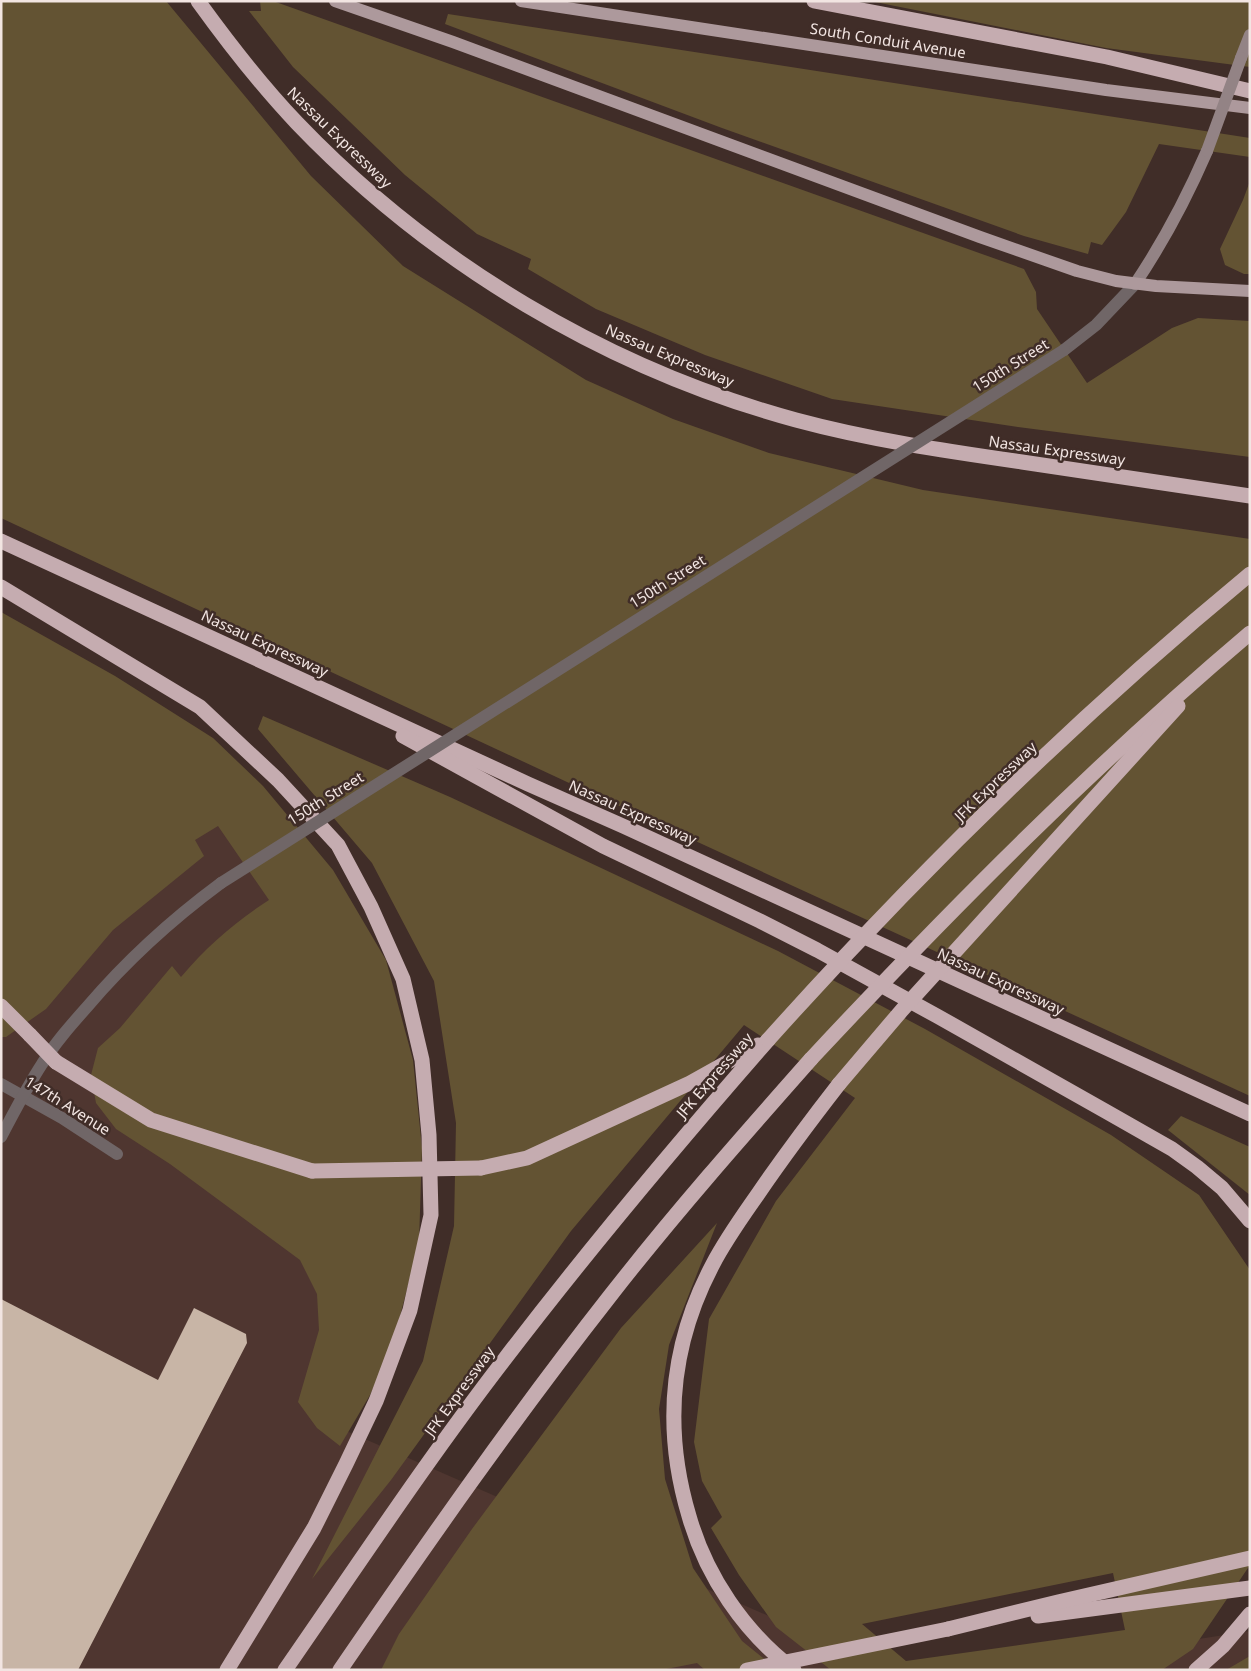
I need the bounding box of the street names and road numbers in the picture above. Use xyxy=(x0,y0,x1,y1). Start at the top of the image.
street label: South Conduit Avenue xyxy=(809,18,967,62)
street label: Nassau Expressway xyxy=(283,82,397,192)
street label: Nassau Expressway xyxy=(603,319,738,391)
street label: 150th Street xyxy=(968,333,1052,396)
street label: Nassau Expressway xyxy=(987,431,1127,470)
street label: 150th Street xyxy=(625,549,709,612)
street label: Nassau Expressway xyxy=(198,605,332,681)
street label: JFK Expressway xyxy=(948,736,1041,827)
street label: 150th Street xyxy=(283,766,367,829)
street label: Nassau Expressway xyxy=(566,775,700,849)
street label: Nassau Expressway xyxy=(934,943,1068,1019)
street label: JFK Expressway xyxy=(670,1028,757,1124)
street label: 147th Avenue xyxy=(22,1071,114,1139)
street label: JFK Expressway xyxy=(418,1342,499,1442)

